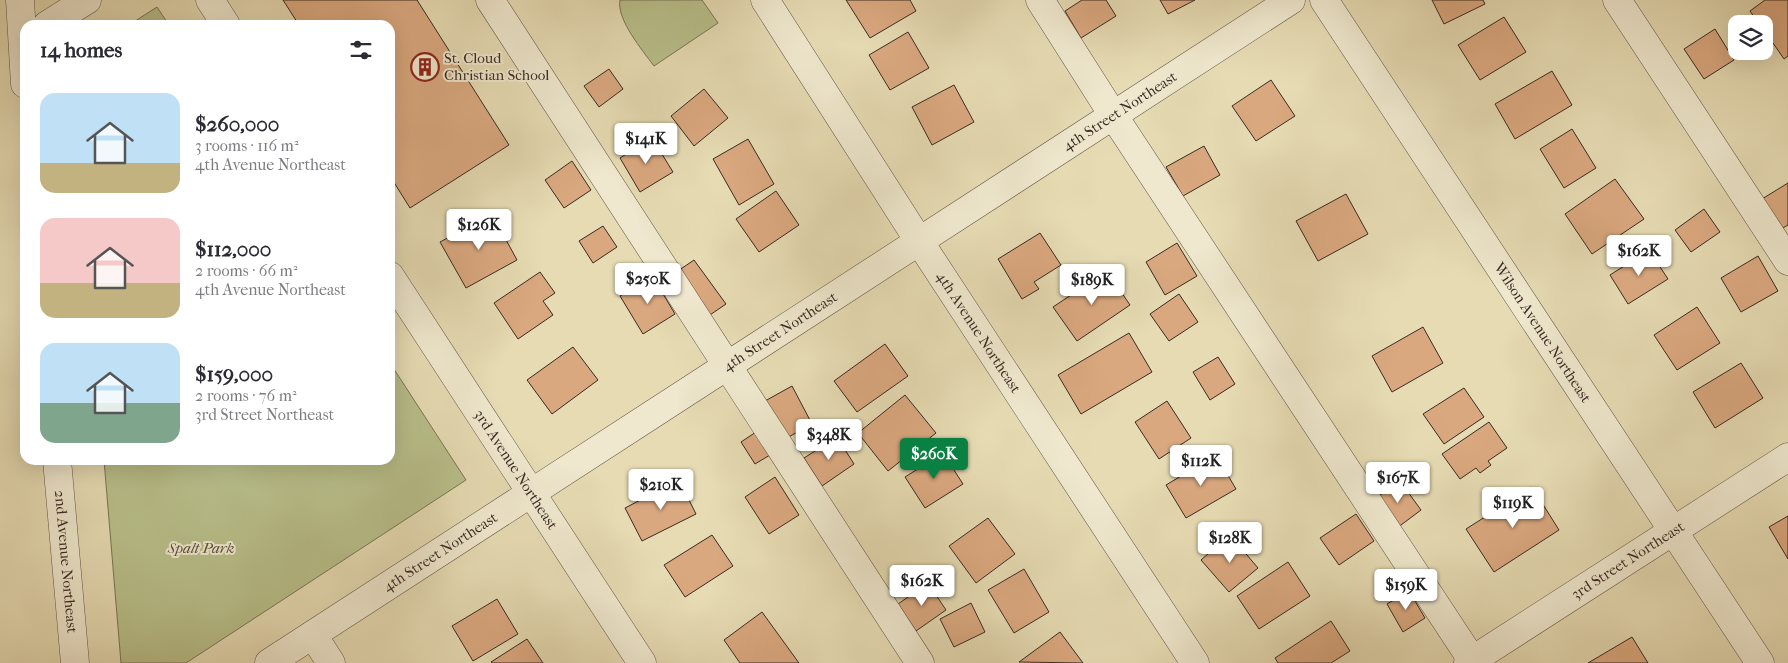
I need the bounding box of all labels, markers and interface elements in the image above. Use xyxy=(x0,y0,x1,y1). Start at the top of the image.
map controls xyxy=(1728,15,1773,60)
button: layers xyxy=(1728,15,1773,60)
icon: filters xyxy=(347,36,375,64)
text: 14 homes xyxy=(40,38,122,62)
place label: St. Cloud Christian School xyxy=(444,49,549,84)
building icon: St. Cloud Christian School xyxy=(410,52,440,82)
street label: 4th Street Northeast xyxy=(1059,67,1181,155)
text: $260,000 xyxy=(195,112,279,136)
icon: home xyxy=(80,113,140,173)
pin: $141K xyxy=(611,122,681,165)
text: $141K xyxy=(625,129,667,148)
text: 3 rooms · 116 m² xyxy=(195,136,298,155)
text: 4th Avenue Northeast xyxy=(195,155,346,174)
pin: $126K xyxy=(444,208,514,251)
text: $126K xyxy=(457,215,501,234)
pin: $162K xyxy=(1604,234,1674,277)
text: $112,000 xyxy=(195,237,271,261)
icon: home xyxy=(80,238,140,298)
text: $162K xyxy=(1618,241,1660,260)
street label: Wilson Avenue Northeast xyxy=(1490,258,1596,407)
text: 2 rooms · 66 m² xyxy=(195,261,297,280)
pin: $250K xyxy=(613,262,683,305)
pin: $189K xyxy=(1057,264,1127,306)
street label: 4th Avenue Northeast xyxy=(932,268,1025,397)
text: $250K xyxy=(626,269,670,288)
text: $189K xyxy=(1071,270,1113,289)
text: 4th Avenue Northeast xyxy=(195,280,346,299)
street label: 4th Street Northeast xyxy=(719,288,841,375)
text: $159,000 xyxy=(195,362,273,386)
icon: home xyxy=(80,363,140,423)
text: 2 rooms · 76 m² xyxy=(195,386,296,405)
text: 3rd Street Northeast xyxy=(195,405,334,424)
street label: 3rd Avenue Northeast xyxy=(470,406,562,533)
pin: $348K xyxy=(794,418,864,461)
text: $348K xyxy=(807,425,851,444)
pin: $260K xyxy=(899,438,969,480)
text: $260K xyxy=(911,444,957,463)
pin: $112K xyxy=(1166,444,1236,487)
text: $112K xyxy=(1181,451,1221,470)
pin: $167K xyxy=(1363,462,1433,504)
pin: $210K xyxy=(626,468,696,511)
text: $167K xyxy=(1377,468,1419,487)
text: $210K xyxy=(639,475,683,494)
pin: $119K xyxy=(1478,486,1548,529)
street label: 2nd Avenue Northeast xyxy=(51,489,81,635)
text: $119K xyxy=(1493,493,1533,512)
street label: 4th Street Northeast xyxy=(380,508,501,596)
street label: 3rd Street Northeast xyxy=(1568,517,1688,603)
pin: $128K xyxy=(1195,522,1265,564)
text: $128K xyxy=(1209,528,1251,547)
park label: Spalt Park xyxy=(167,539,234,557)
pin: $162K xyxy=(887,564,957,607)
pin: $159K xyxy=(1371,568,1441,611)
text: $162K xyxy=(901,571,943,590)
text: $159K xyxy=(1385,575,1427,594)

